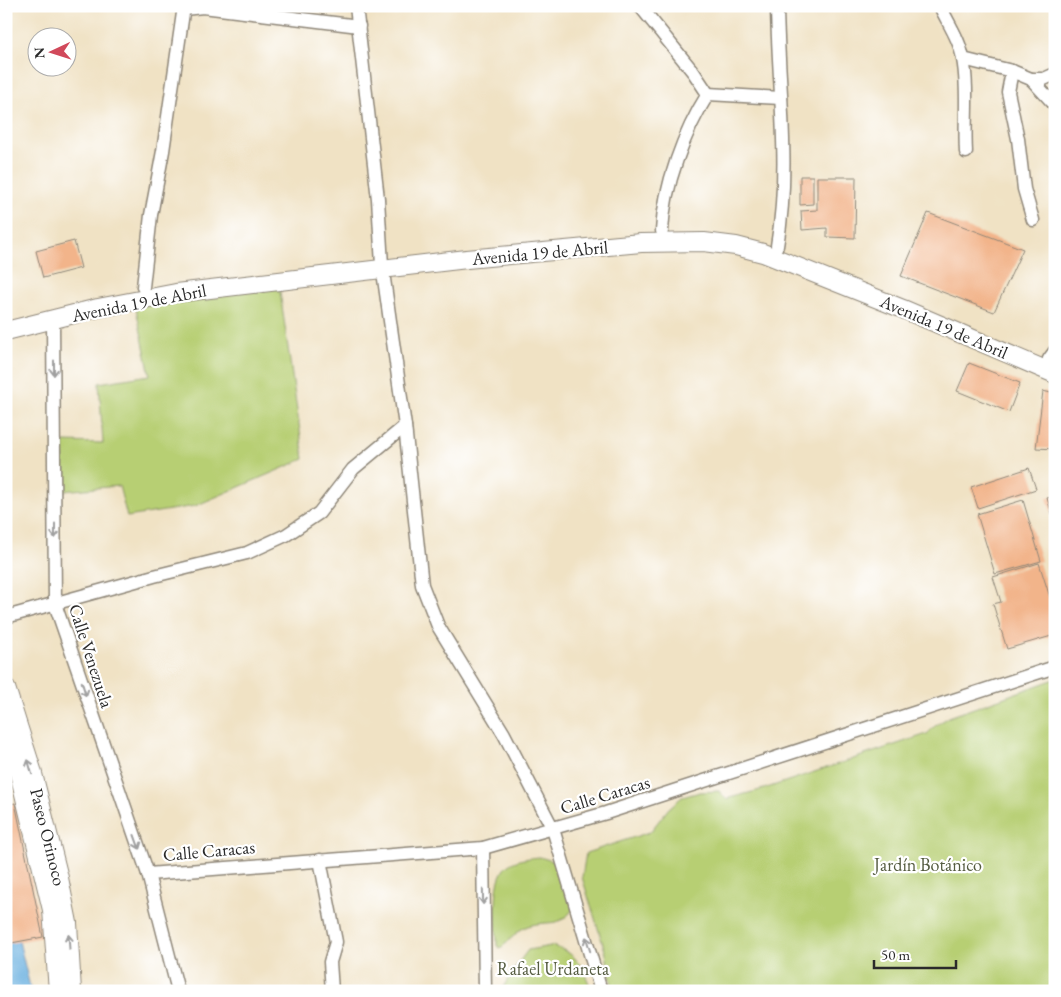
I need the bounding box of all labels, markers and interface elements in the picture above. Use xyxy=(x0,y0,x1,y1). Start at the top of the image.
north arrow xyxy=(28,28,78,78)
text: N xyxy=(30,46,48,59)
street label: Avenida 19 de Abril xyxy=(470,235,609,270)
street label: Avenida 19 de Abril xyxy=(69,278,208,327)
street label: Avenida 19 de Abril xyxy=(876,289,1012,364)
one-way arrow xyxy=(49,360,59,376)
one-way arrow xyxy=(50,522,60,538)
street label: Calle Venezuela xyxy=(64,601,119,711)
one-way arrow xyxy=(79,680,89,696)
one-way arrow xyxy=(25,759,35,775)
street label: Calle Caracas xyxy=(557,770,653,819)
street label: Paseo Orinoco xyxy=(25,786,72,888)
one-way arrow xyxy=(133,834,142,849)
street label: Calle Caracas xyxy=(162,835,256,866)
park label: Jardín Botánico xyxy=(872,853,982,876)
one-way arrow xyxy=(479,889,488,905)
one-way arrow xyxy=(65,934,74,950)
one-way arrow xyxy=(582,936,592,952)
scale bar xyxy=(874,937,956,969)
text: 50 m xyxy=(881,945,910,964)
park label: Rafael Urdaneta xyxy=(497,957,610,980)

